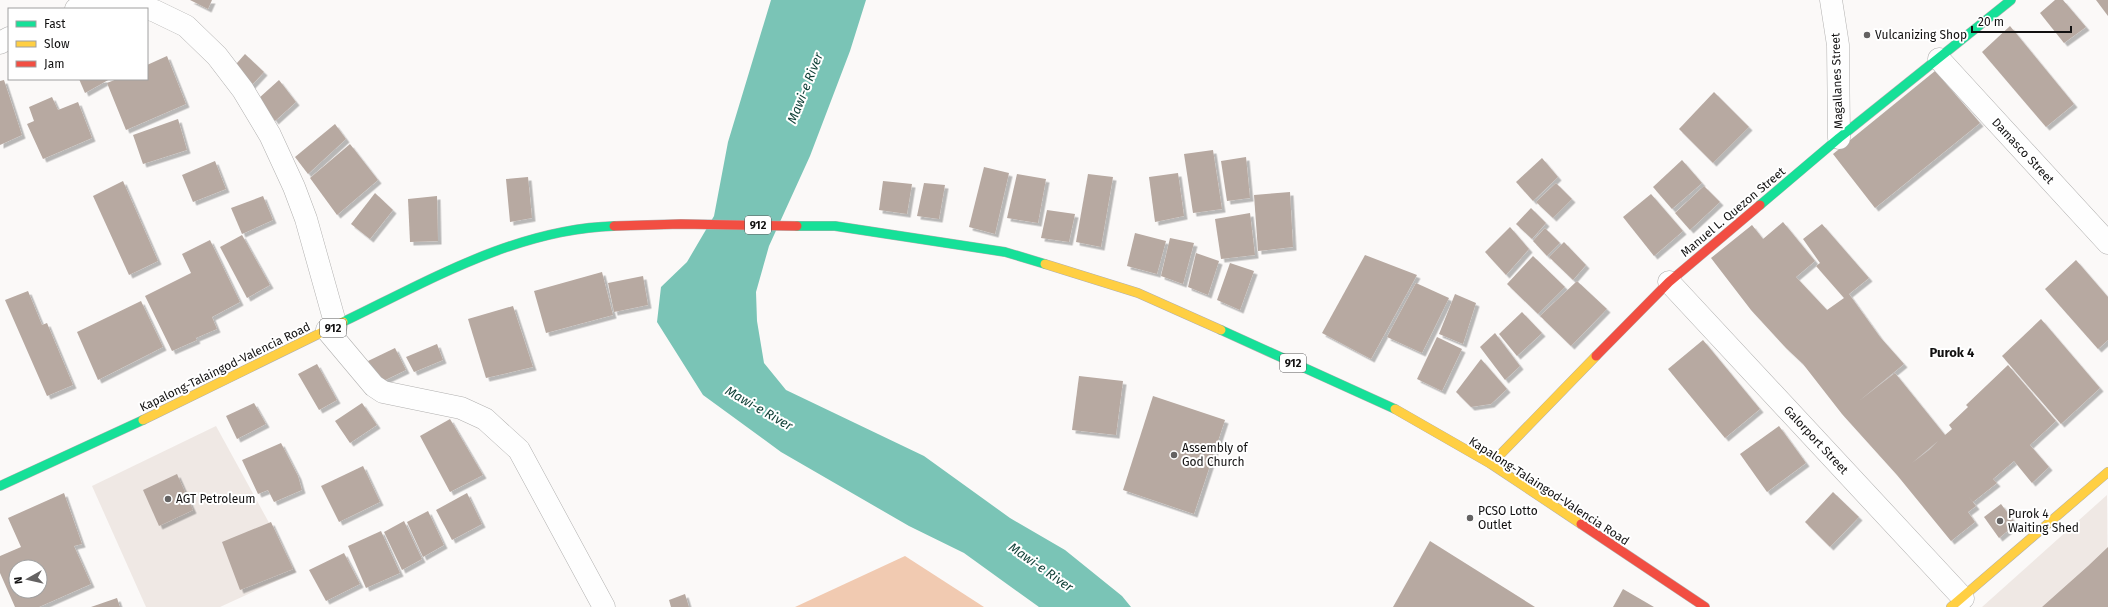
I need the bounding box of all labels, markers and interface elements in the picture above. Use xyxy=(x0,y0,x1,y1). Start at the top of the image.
legend xyxy=(8,8,148,80)
scale bar xyxy=(1972,8,2071,34)
text: 20 m xyxy=(1978,15,2004,29)
text: Fast xyxy=(44,17,66,31)
place label: Vulcanizing Shop xyxy=(1875,28,1967,42)
marker: Vulcanizing Shop xyxy=(1862,30,1872,40)
street label: Magallanes Street xyxy=(1828,32,1846,130)
text: Slow xyxy=(44,37,70,51)
water label: Mawi-e River xyxy=(784,49,826,126)
text: Jam xyxy=(44,57,64,71)
street label: Damasco Street xyxy=(1989,115,2057,187)
street label: Manuel L. Quezon Street xyxy=(1678,164,1788,260)
road number: 912 xyxy=(745,216,771,234)
street label: Kapalong-Talaingod-Valencia Road xyxy=(137,319,313,415)
road number: 912 xyxy=(320,319,346,337)
district label: Purok 4 xyxy=(1930,345,1975,360)
road number: 912 xyxy=(1280,354,1306,372)
water label: Mawi-e River xyxy=(723,383,796,434)
street label: Galorport Street xyxy=(1781,403,1852,477)
street label: Kapalong-Talaingod-Valencia Road xyxy=(1466,434,1632,548)
place label: Assembly of God Church xyxy=(1182,441,1248,469)
marker: Assembly of God Church xyxy=(1169,450,1179,460)
place label: AGT Petroleum xyxy=(176,492,256,506)
marker: AGT Petroleum xyxy=(163,494,173,504)
place label: PCSO Lotto Outlet xyxy=(1478,504,1538,532)
place label: Purok 4 Waiting Shed xyxy=(2008,507,2079,535)
marker: PCSO Lotto Outlet xyxy=(1465,513,1475,523)
marker: Purok 4 Waiting Shed xyxy=(1995,516,2005,526)
water label: Mawi-e River xyxy=(1006,539,1077,595)
north arrow xyxy=(8,559,48,599)
text: N xyxy=(12,576,26,585)

